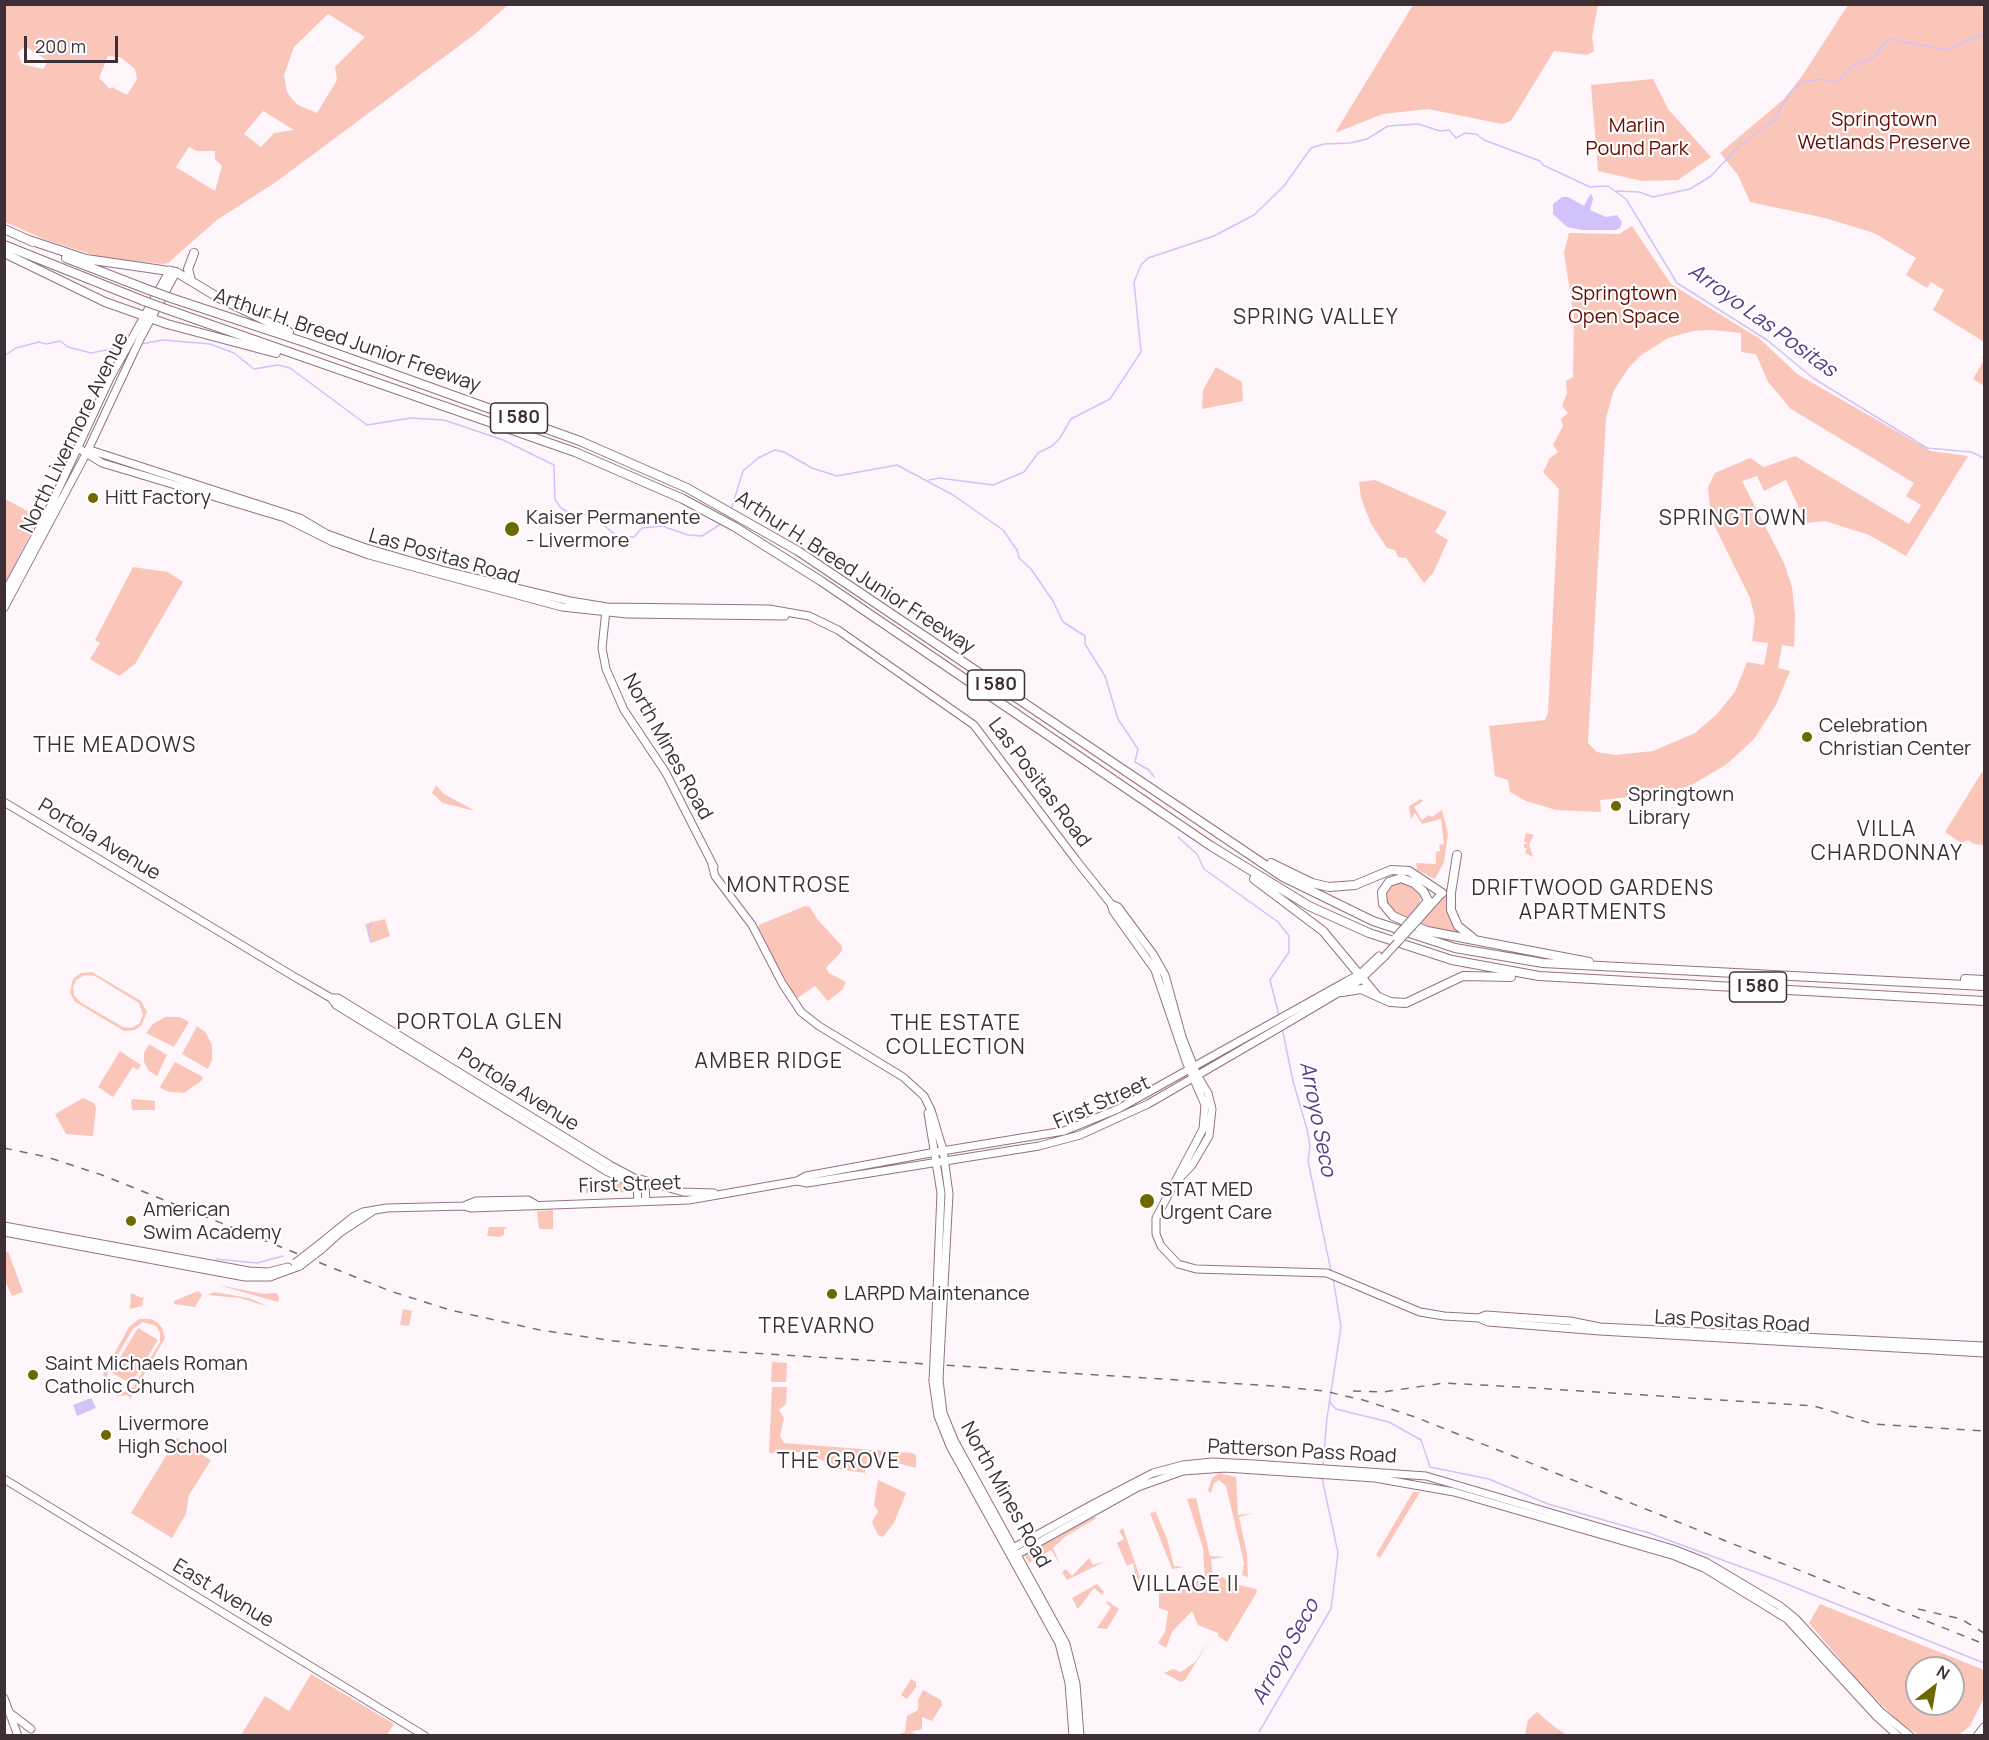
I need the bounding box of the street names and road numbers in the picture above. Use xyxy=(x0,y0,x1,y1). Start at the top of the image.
street label: Arthur H. Breed Junior Freeway xyxy=(210,284,484,398)
street label: North Livermore Avenue xyxy=(16,329,134,537)
road number: I 580 xyxy=(490,403,548,433)
street label: Arthur H. Breed Junior Freeway xyxy=(731,486,979,660)
street label: Las Positas Road xyxy=(366,524,522,590)
street label: North Mines Road xyxy=(617,670,717,824)
road number: I 580 xyxy=(968,670,1024,700)
street label: Las Positas Road xyxy=(983,714,1095,852)
street label: Portola Avenue xyxy=(33,794,165,886)
road number: I 580 xyxy=(1730,972,1786,1002)
street label: Portola Avenue xyxy=(453,1043,583,1137)
street label: First Street xyxy=(1050,1071,1154,1135)
street label: First Street xyxy=(578,1171,682,1199)
street label: Las Positas Road xyxy=(1654,1306,1810,1338)
street label: North Mines Road xyxy=(955,1418,1055,1572)
street label: Patterson Pass Road xyxy=(1207,1435,1397,1469)
street label: East Avenue xyxy=(168,1554,278,1634)

